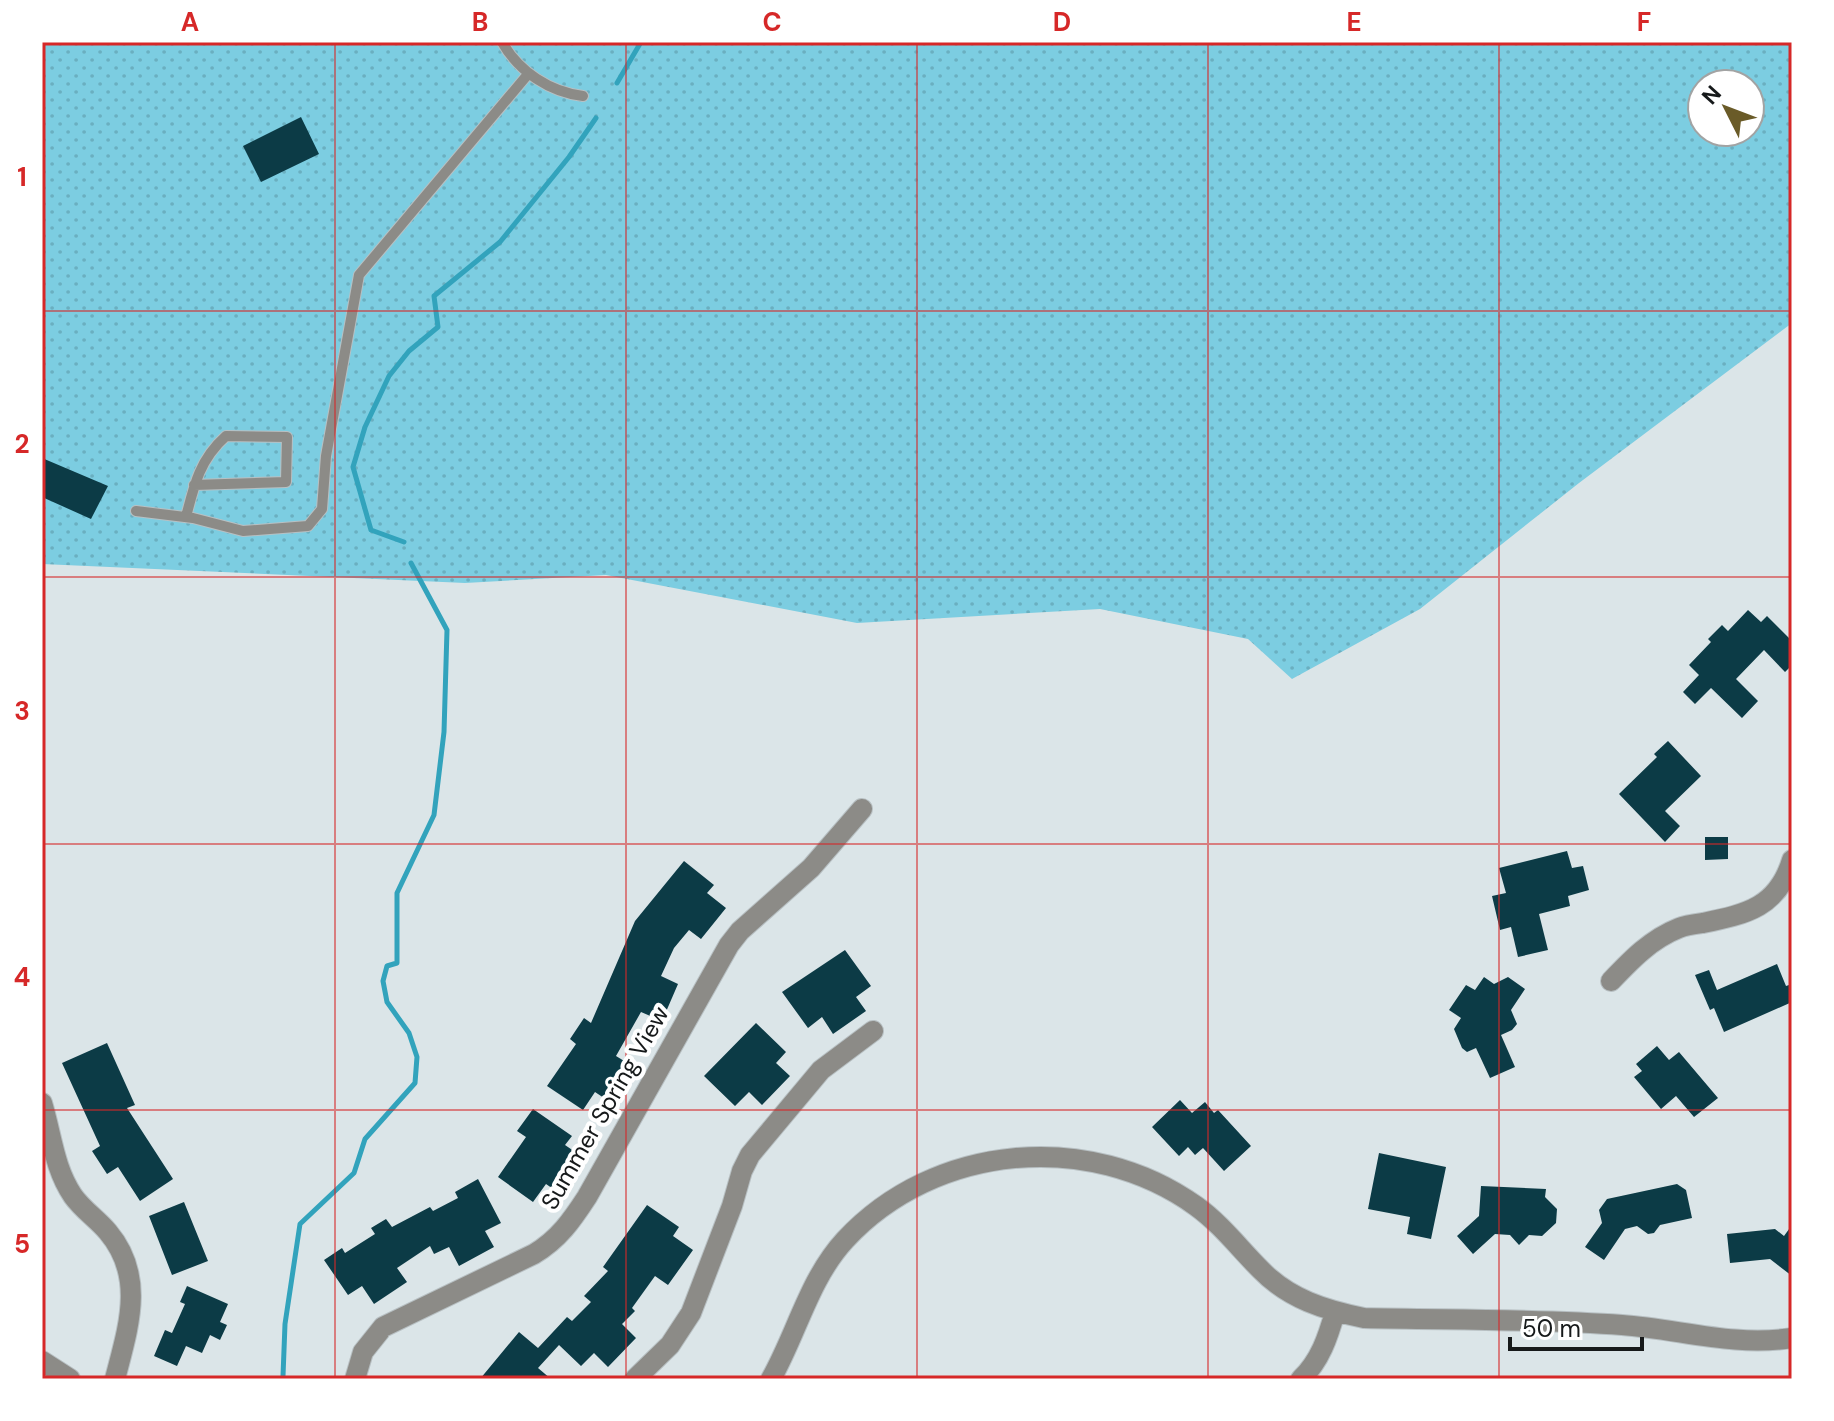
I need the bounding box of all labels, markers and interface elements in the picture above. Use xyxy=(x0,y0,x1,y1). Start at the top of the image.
text: A xyxy=(181,5,199,39)
text: B xyxy=(472,5,488,39)
text: C xyxy=(762,5,782,39)
text: D xyxy=(1053,5,1071,39)
text: E xyxy=(1346,5,1362,39)
text: F xyxy=(1637,5,1651,39)
north arrow xyxy=(1686,68,1766,148)
text: N xyxy=(1695,79,1728,111)
text: 1 xyxy=(17,160,27,194)
text: 2 xyxy=(14,427,30,461)
text: 3 xyxy=(14,694,30,728)
text: 4 xyxy=(14,960,30,994)
street label: Summer Spring View xyxy=(534,1001,675,1215)
text: 5 xyxy=(14,1227,30,1261)
scale bar xyxy=(1510,1301,1642,1351)
text: 50 m xyxy=(1522,1313,1581,1344)

